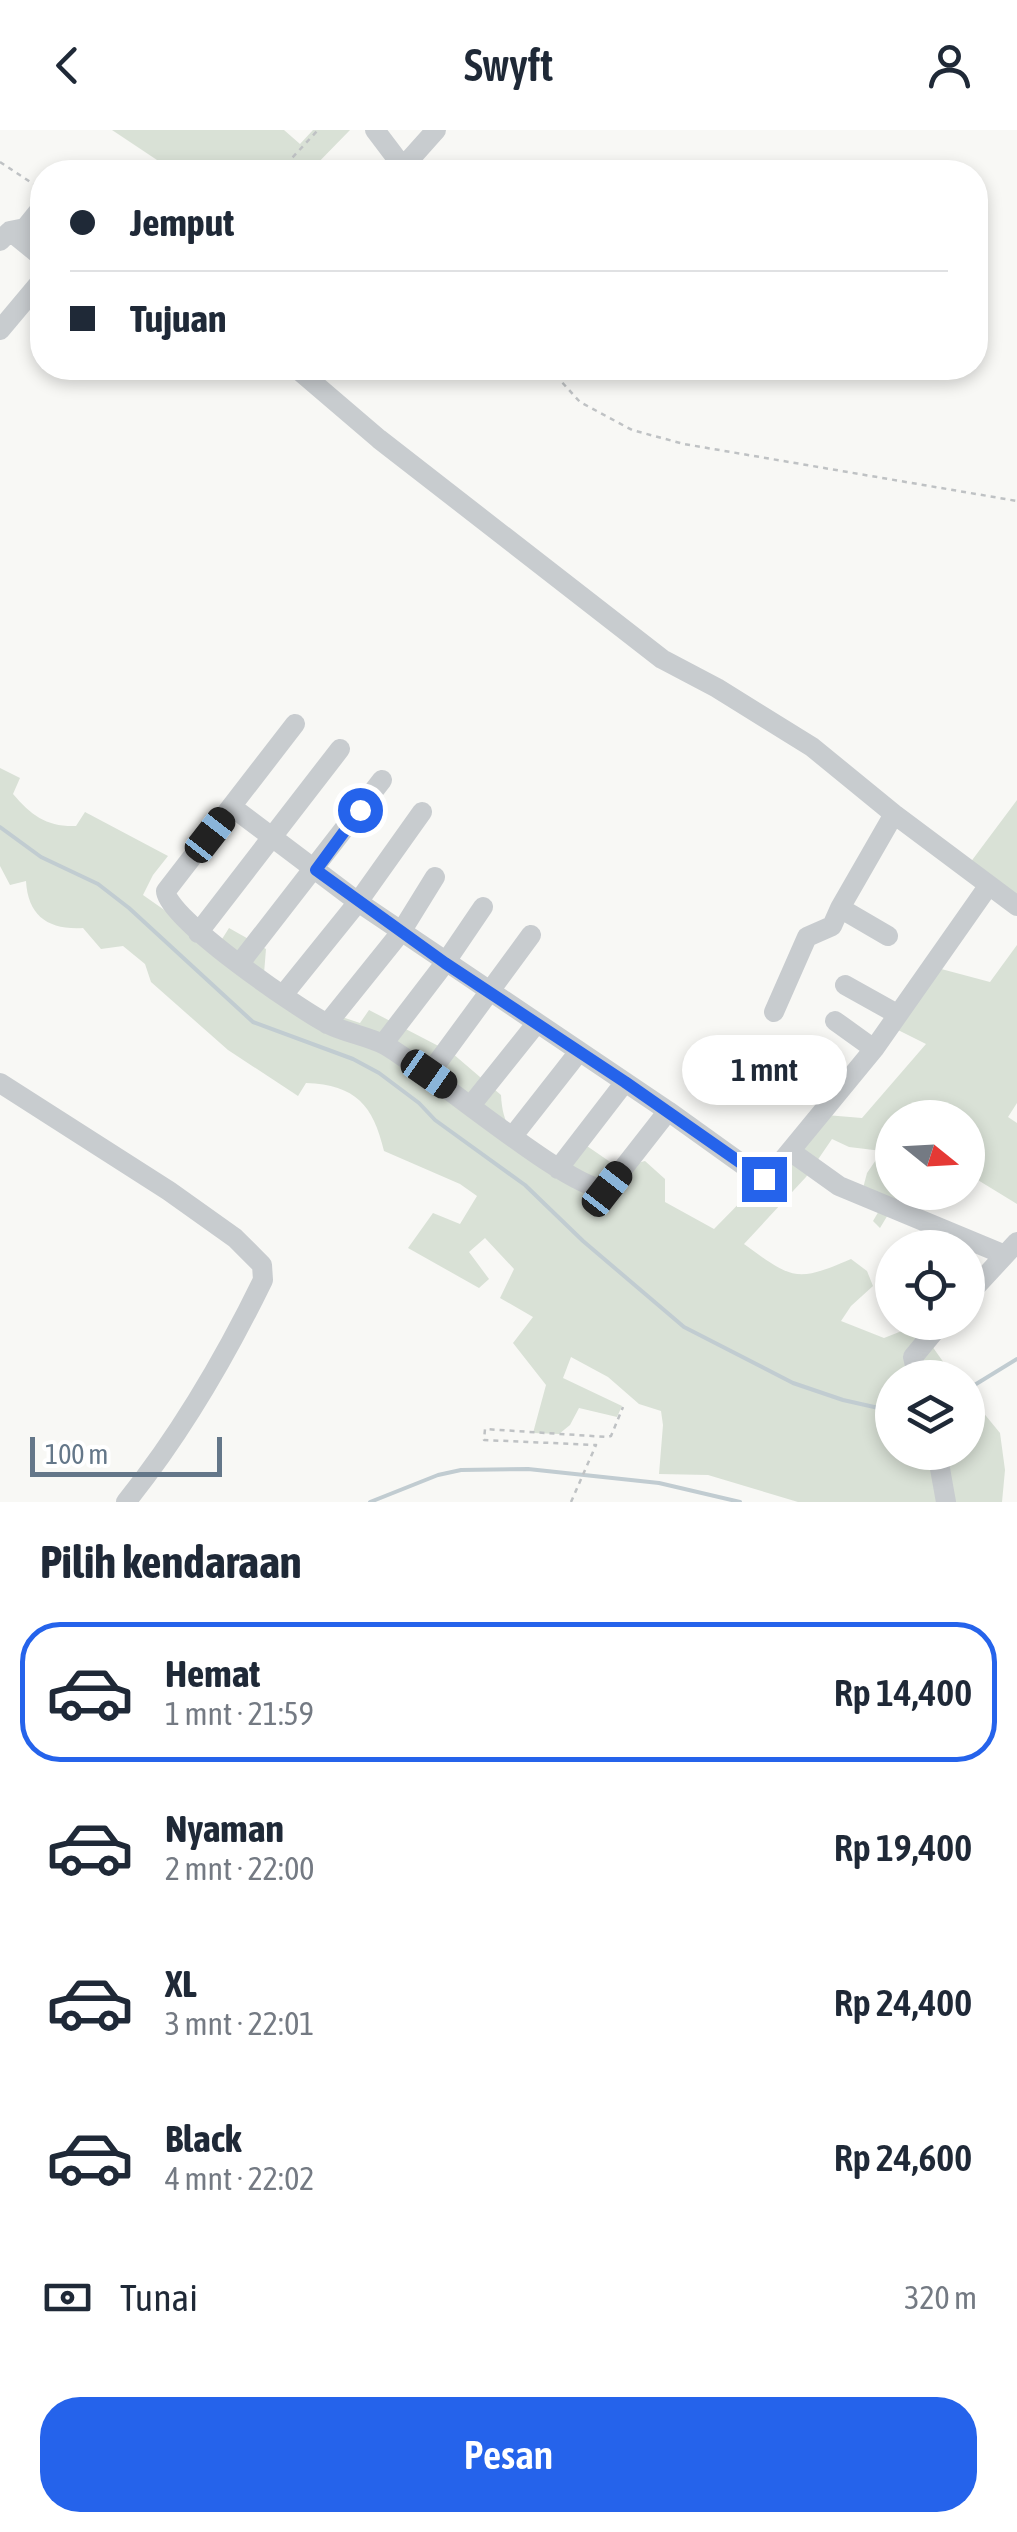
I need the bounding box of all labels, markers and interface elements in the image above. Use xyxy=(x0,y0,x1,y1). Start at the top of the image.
icon: back xyxy=(40,38,95,93)
icon: person xyxy=(922,38,977,93)
text: Swyft xyxy=(464,39,553,91)
text: Jemput xyxy=(130,201,234,244)
text: Tujuan xyxy=(130,297,226,340)
route start xyxy=(338,788,383,833)
car xyxy=(180,802,240,868)
callout: 1 mnt xyxy=(682,1034,846,1104)
car xyxy=(396,1045,462,1103)
text: 1 mnt xyxy=(731,1051,798,1088)
north arrow xyxy=(875,1100,985,1210)
map controls xyxy=(875,1100,985,1470)
car xyxy=(577,1156,637,1222)
route end xyxy=(742,1157,787,1202)
button: locate xyxy=(875,1230,985,1340)
button: layers xyxy=(875,1360,985,1470)
scale bar xyxy=(30,1432,222,1476)
text: 100 m xyxy=(45,1438,108,1470)
text: Pilih kendaraan xyxy=(40,1536,302,1588)
icon: car xyxy=(45,1647,135,1737)
text: Hemat xyxy=(165,1652,260,1695)
text: Rp 14,400 xyxy=(834,1671,972,1714)
text: 1 mnt · 21:59 xyxy=(165,1695,314,1732)
icon: car xyxy=(45,1802,135,1892)
text: Nyaman xyxy=(165,1807,284,1850)
text: Rp 19,400 xyxy=(834,1826,972,1869)
text: 2 mnt · 22:00 xyxy=(165,1850,314,1887)
icon: car xyxy=(45,1957,135,2047)
text: XL xyxy=(165,1962,197,2005)
text: Rp 24,400 xyxy=(834,1981,972,2024)
text: 3 mnt · 22:01 xyxy=(165,2005,314,2042)
icon: car xyxy=(45,2112,135,2202)
text: Black xyxy=(165,2117,242,2160)
text: Rp 24,600 xyxy=(834,2136,972,2179)
text: 4 mnt · 22:02 xyxy=(165,2160,314,2197)
icon: cash xyxy=(40,2270,95,2325)
text: Tunai xyxy=(120,2276,198,2319)
text: 320 m xyxy=(904,2279,977,2316)
button: Pesan xyxy=(40,2397,977,2512)

